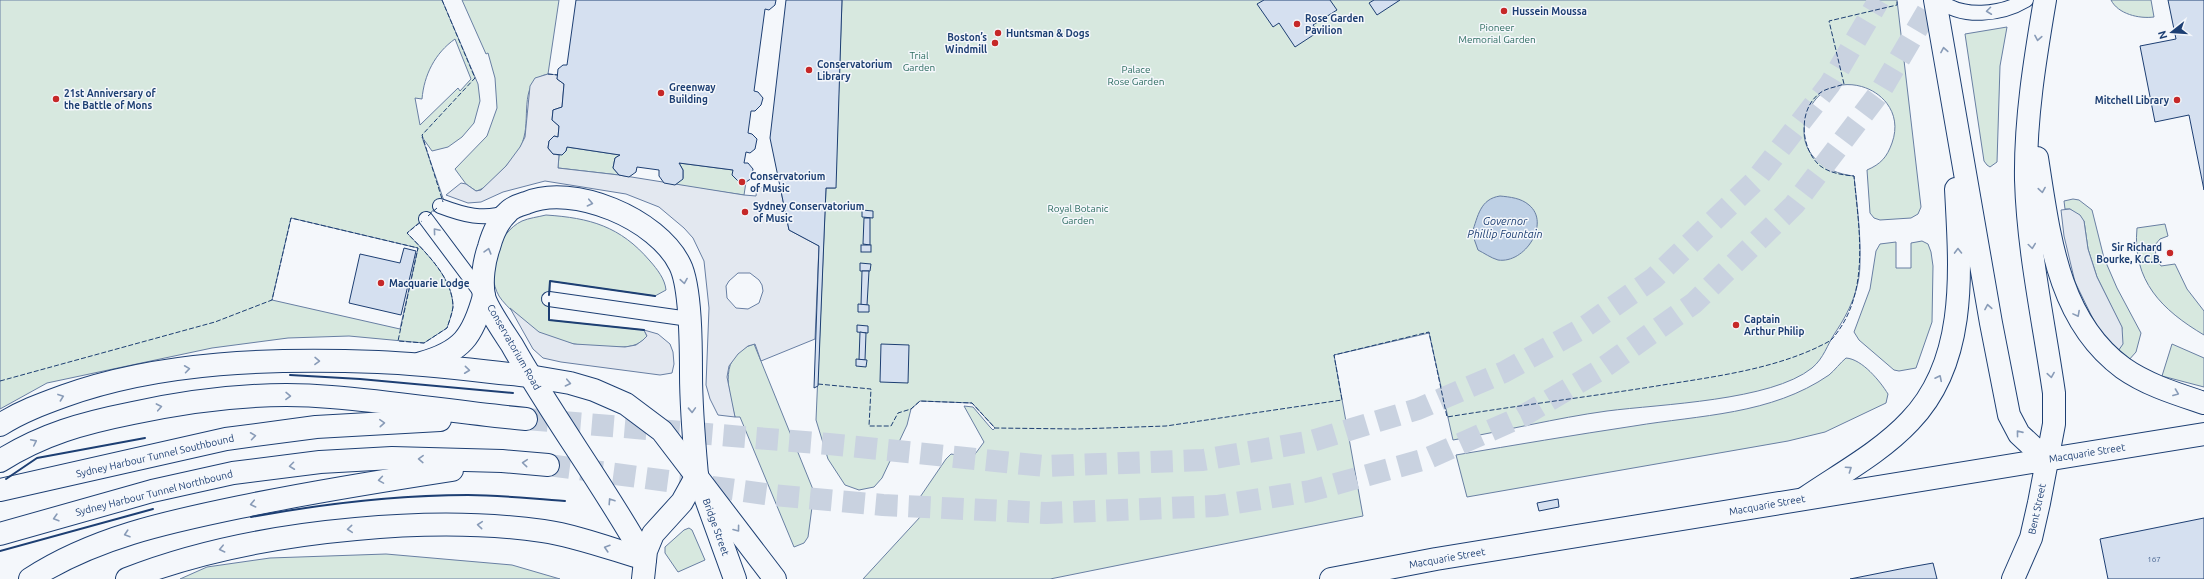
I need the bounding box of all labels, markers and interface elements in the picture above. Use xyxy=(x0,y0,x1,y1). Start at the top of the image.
marker: Hussein Moussa xyxy=(1499,6,1509,16)
place label: Hussein Moussa xyxy=(1512,6,1587,17)
one-way arrow xyxy=(1986,6,1992,15)
north arrow xyxy=(2152,12,2192,52)
place label: Rose Garden Pavilion xyxy=(1305,13,1364,36)
marker: Rose Garden Pavilion xyxy=(1292,19,1302,29)
park label: Pioneer Memorial Garden xyxy=(1458,22,1536,45)
marker: Huntsman & Dogs xyxy=(993,28,1003,38)
place label: Huntsman & Dogs xyxy=(1006,28,1090,39)
text: N xyxy=(2155,29,2169,41)
place label: Boston’s Windmill xyxy=(945,32,987,55)
one-way arrow xyxy=(2034,35,2043,42)
marker: Boston’s Windmill xyxy=(990,38,1000,48)
one-way arrow xyxy=(1940,47,1949,54)
park label: Trial Garden xyxy=(903,50,935,73)
place label: Conservatorium Library xyxy=(817,59,892,82)
park label: Palace Rose Garden xyxy=(1108,64,1164,87)
marker: Conservatorium Library xyxy=(804,65,814,75)
place label: Greenway Building xyxy=(669,82,716,105)
place label: 21st Anniversary of the Battle of Mons xyxy=(64,88,156,111)
marker: Greenway Building xyxy=(656,88,666,98)
marker: 21st Anniversary of the Battle of Mons xyxy=(51,94,61,104)
place label: Mitchell Library xyxy=(2095,95,2170,106)
marker: Mitchell Library xyxy=(2172,95,2182,105)
place label: Conservatorium of Music xyxy=(750,171,825,194)
marker: Conservatorium of Music xyxy=(737,177,747,187)
one-way arrow xyxy=(2037,186,2046,193)
one-way arrow xyxy=(586,198,593,206)
place label: Sydney Conservatorium of Music xyxy=(753,201,864,224)
park label: Royal Botanic Garden xyxy=(1048,203,1109,226)
marker: Sydney Conservatorium of Music xyxy=(740,207,750,217)
water label: Governor Phillip Fountain xyxy=(1467,215,1543,240)
one-way arrow xyxy=(433,228,440,236)
place label: Sir Richard Bourke, K.C.B. xyxy=(2096,242,2163,265)
one-way arrow xyxy=(2027,243,2036,249)
one-way arrow xyxy=(483,248,491,255)
one-way arrow xyxy=(1954,248,1962,254)
marker: Sir Richard Bourke, K.C.B. xyxy=(2165,248,2175,258)
marker: Macquarie Lodge xyxy=(376,278,386,288)
place label: Macquarie Lodge xyxy=(389,278,470,289)
one-way arrow xyxy=(680,278,688,284)
street label: Conservatorium Road xyxy=(485,302,543,392)
one-way arrow xyxy=(1984,304,1993,310)
one-way arrow xyxy=(2072,310,2079,317)
place label: Captain Arthur Philip xyxy=(1744,314,1804,337)
marker: Captain Arthur Philip xyxy=(1731,320,1741,330)
one-way arrow xyxy=(314,357,320,365)
one-way arrow xyxy=(184,365,190,374)
one-way arrow xyxy=(464,366,470,375)
one-way arrow xyxy=(2046,372,2055,378)
one-way arrow xyxy=(1934,375,1942,382)
one-way arrow xyxy=(564,378,571,386)
one-way arrow xyxy=(2172,388,2179,396)
one-way arrow xyxy=(285,391,291,400)
one-way arrow xyxy=(57,394,64,402)
one-way arrow xyxy=(156,404,162,412)
one-way arrow xyxy=(688,407,697,413)
one-way arrow xyxy=(379,418,385,427)
one-way arrow xyxy=(2016,430,2023,437)
street label: Sydney Harbour Tunnel Southbound xyxy=(75,432,235,480)
one-way arrow xyxy=(250,432,256,441)
one-way arrow xyxy=(30,439,37,447)
street label: Macquarie Street xyxy=(2048,442,2126,464)
one-way arrow xyxy=(418,454,424,463)
one-way arrow xyxy=(522,459,528,468)
one-way arrow xyxy=(289,461,295,470)
one-way arrow xyxy=(1845,466,1852,474)
street label: Sydney Harbour Tunnel Northbound xyxy=(74,468,234,518)
one-way arrow xyxy=(378,475,384,484)
street label: Bent Street xyxy=(2026,483,2048,535)
street label: Macquarie Street xyxy=(1728,493,1806,517)
street label: Bridge Street xyxy=(701,497,731,557)
one-way arrow xyxy=(608,498,616,505)
one-way arrow xyxy=(250,499,256,508)
one-way arrow xyxy=(52,513,59,521)
one-way arrow xyxy=(477,521,483,530)
one-way arrow xyxy=(733,524,740,531)
one-way arrow xyxy=(347,525,353,534)
one-way arrow xyxy=(123,530,130,538)
one-way arrow xyxy=(604,544,611,553)
one-way arrow xyxy=(219,545,225,553)
street label: Macquarie Street xyxy=(1408,546,1486,570)
house number: 167 xyxy=(2147,555,2161,564)

